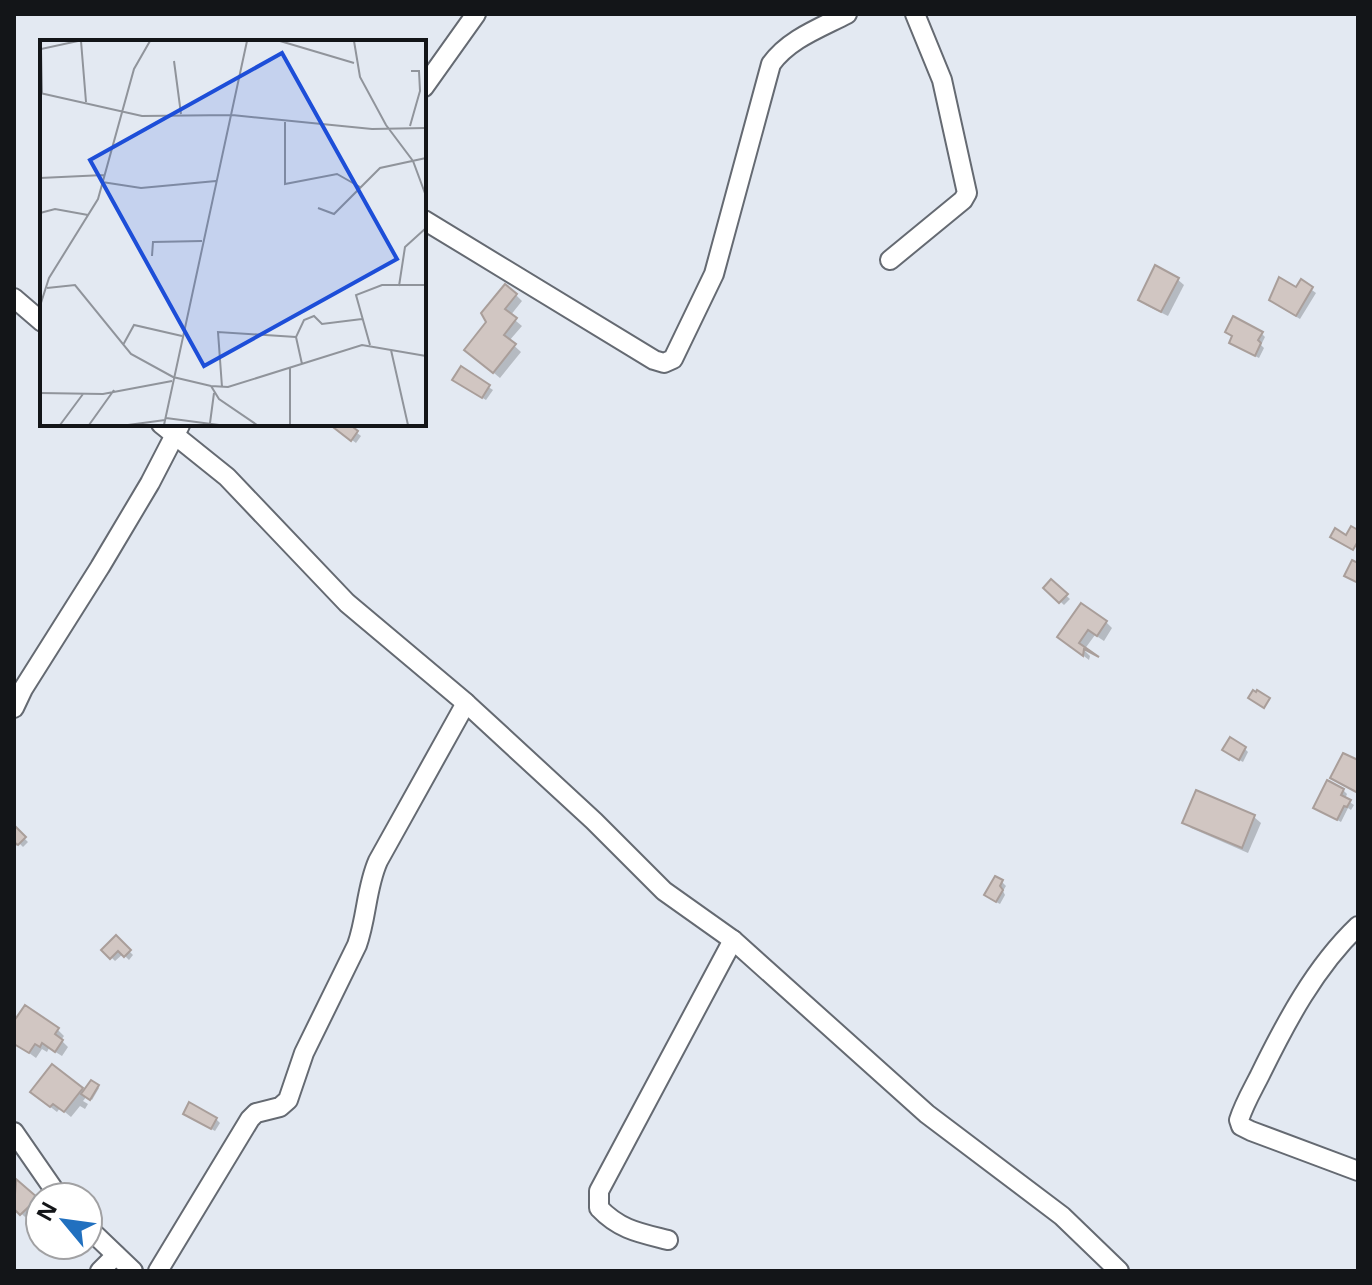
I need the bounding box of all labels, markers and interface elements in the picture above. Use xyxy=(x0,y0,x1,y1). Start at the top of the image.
inset map xyxy=(40,40,426,426)
north arrow xyxy=(24,1181,104,1261)
text: N xyxy=(28,1196,63,1226)

